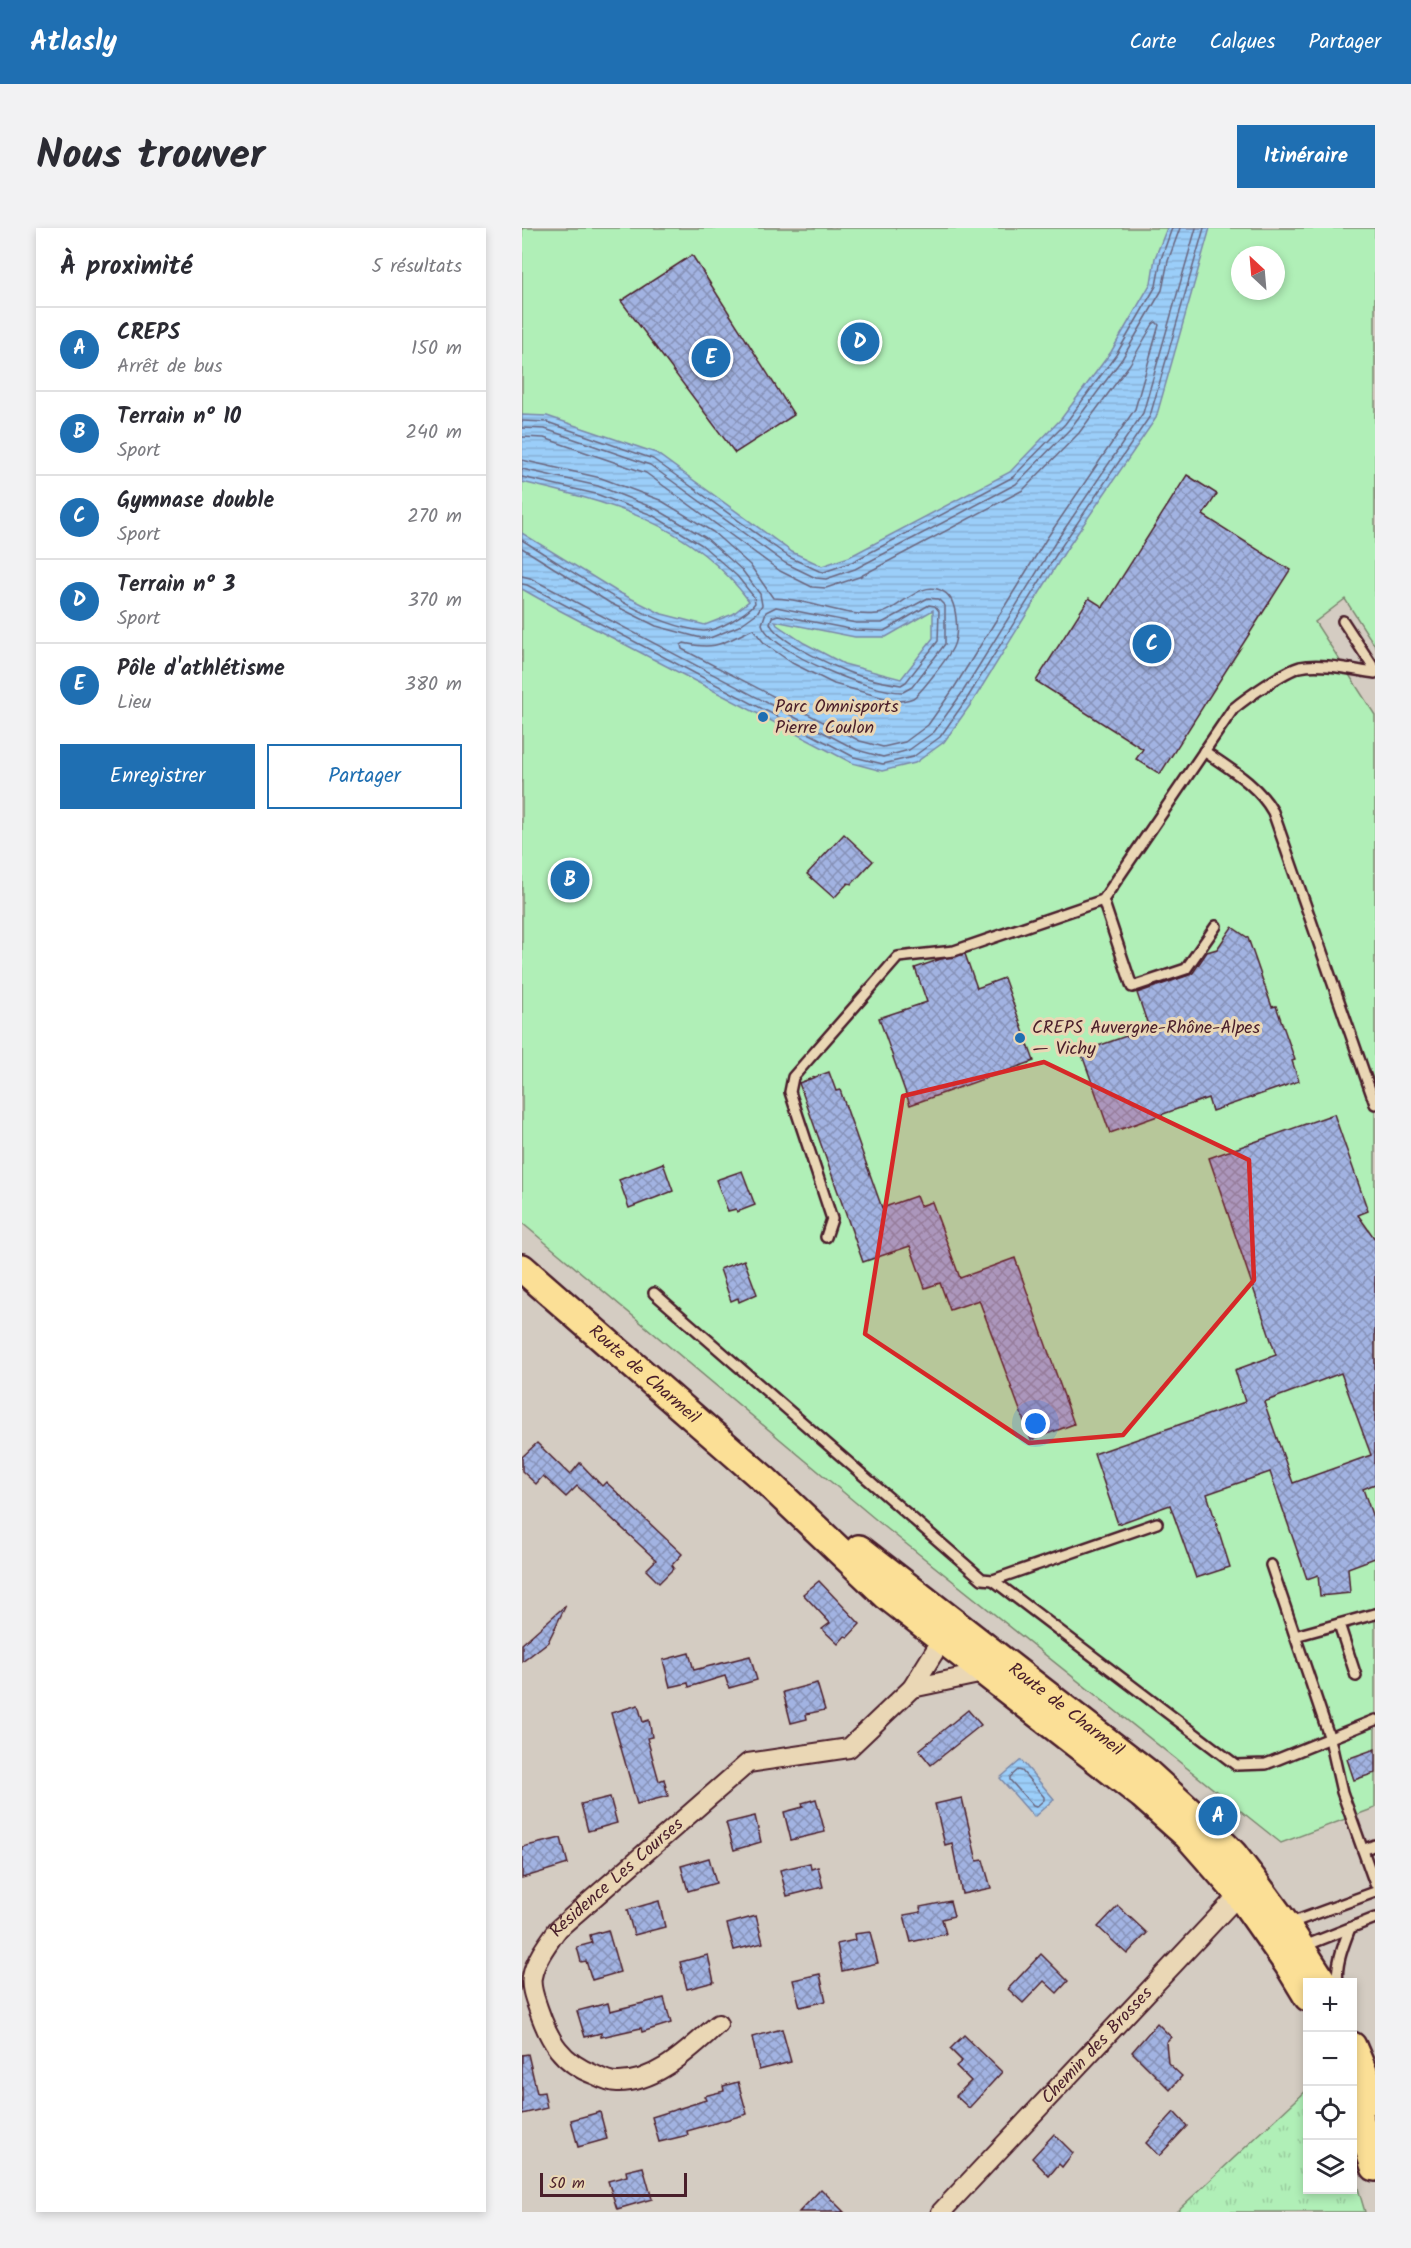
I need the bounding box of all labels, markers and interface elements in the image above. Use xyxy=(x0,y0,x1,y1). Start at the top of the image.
text: Atlasly xyxy=(30,20,117,65)
text: Carte xyxy=(1129,26,1176,59)
text: Calques xyxy=(1209,26,1275,59)
text: Partager xyxy=(1308,26,1381,59)
text: Nous trouver xyxy=(36,123,265,190)
button: Itinéraire xyxy=(1237,125,1375,188)
text: À proximité xyxy=(60,246,192,288)
north arrow xyxy=(1231,246,1285,300)
text: 5 résultats xyxy=(371,251,462,283)
text: CREPS xyxy=(117,316,180,351)
pin: D xyxy=(840,320,880,364)
text: A xyxy=(73,333,86,365)
text: 150 m xyxy=(411,333,462,365)
pin: E xyxy=(692,336,730,380)
text: Arrêt de bus xyxy=(117,351,223,383)
text: Terrain n° 10 xyxy=(117,400,241,435)
text: B xyxy=(73,417,86,449)
text: 240 m xyxy=(405,417,462,449)
text: Sport xyxy=(117,435,161,467)
text: Gymnase double xyxy=(117,484,274,519)
text: C xyxy=(73,501,86,533)
text: 270 m xyxy=(407,501,462,533)
text: Sport xyxy=(117,519,161,551)
text: Terrain n° 3 xyxy=(117,568,235,603)
text: D xyxy=(73,585,86,617)
text: 370 m xyxy=(407,585,462,617)
text: Sport xyxy=(117,603,161,635)
pin: C xyxy=(1132,622,1172,666)
text: Pôle d'athlétisme xyxy=(117,652,285,687)
text: E xyxy=(74,669,85,701)
text: 380 m xyxy=(405,669,462,701)
text: Lieu xyxy=(117,687,151,719)
place label: Parc Omnisports Pierre Coulon xyxy=(775,693,899,743)
marker: Parc Omnisports Pierre Coulon xyxy=(756,710,770,724)
button: Enregistrer xyxy=(60,744,255,809)
button: Partager xyxy=(267,744,462,809)
pin: B xyxy=(550,858,590,902)
place label: CREPS Auvergne-Rhône-Alpes — Vichy xyxy=(1032,1014,1260,1064)
marker: CREPS Auvergne-Rhône-Alpes — Vichy xyxy=(1013,1031,1027,1045)
street label: Route de Charmeil xyxy=(582,1318,707,1432)
your location xyxy=(1021,1409,1050,1438)
street label: Route de Charmeil xyxy=(1002,1655,1131,1765)
pin: A xyxy=(1198,1794,1238,1838)
street label: Résidence Les Courses xyxy=(542,1811,691,1943)
map controls xyxy=(1303,1978,1357,2194)
button: + xyxy=(1303,1978,1357,2032)
street label: Chemin des Brosses xyxy=(1034,1980,1160,2111)
button: − xyxy=(1303,2032,1357,2086)
button: locate xyxy=(1303,2086,1357,2140)
button: layers xyxy=(1303,2140,1357,2194)
scale bar xyxy=(540,2170,687,2198)
text: 50 m xyxy=(549,2171,585,2196)

